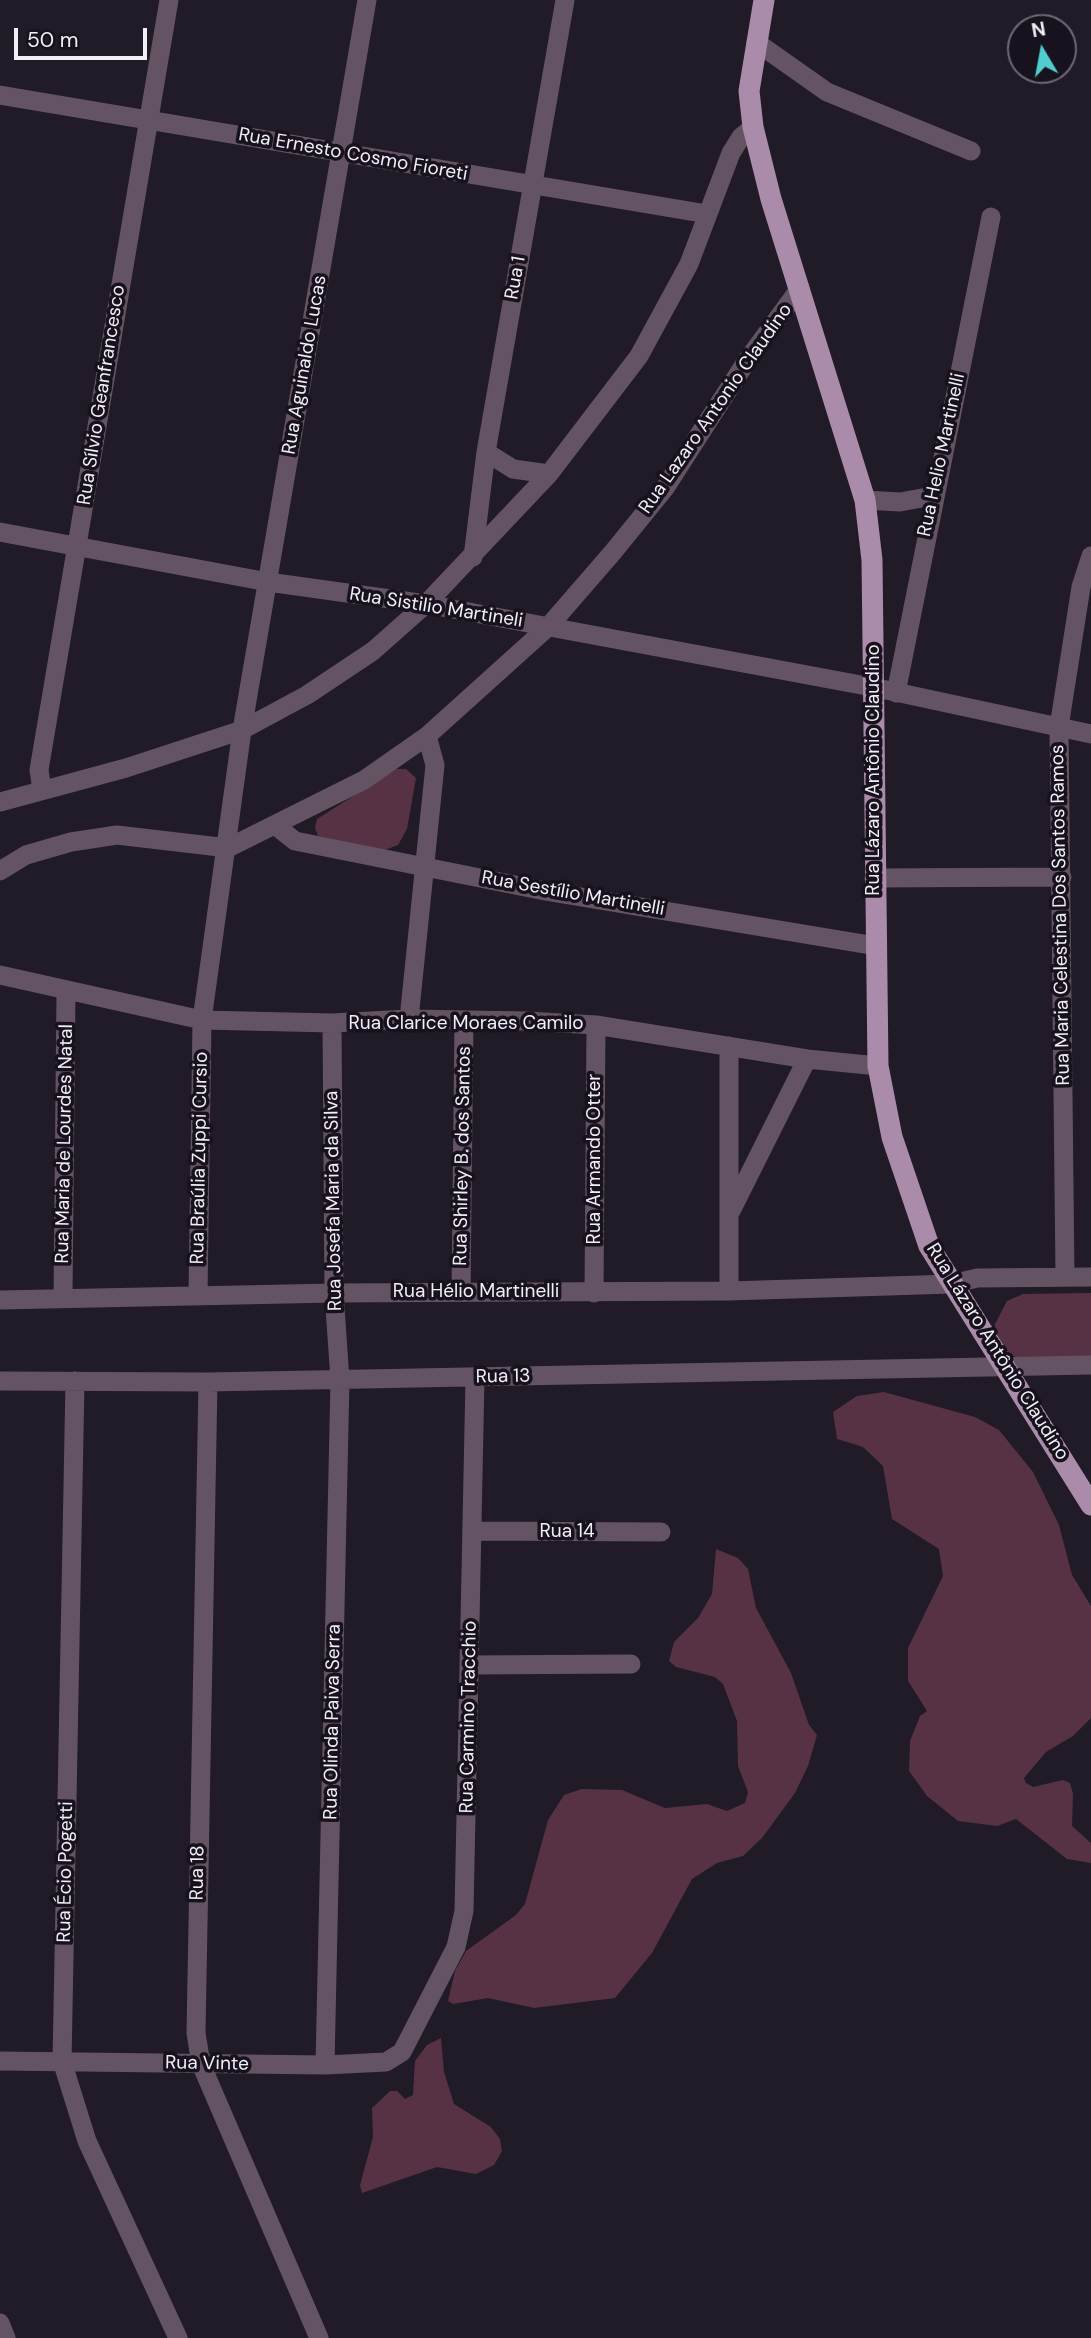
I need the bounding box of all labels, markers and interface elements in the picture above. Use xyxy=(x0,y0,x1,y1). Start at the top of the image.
scale bar xyxy=(18,14,150,58)
north arrow xyxy=(1007,14,1077,84)
text: N xyxy=(1030,16,1048,43)
text: 50 m xyxy=(27,26,78,54)
street label: Rua Ernesto Cosmo Fioreti xyxy=(237,124,469,186)
street label: Rua 1 xyxy=(501,255,531,301)
street label: Rua Aguinaldo Lucas xyxy=(278,274,332,456)
street label: Rua Sílvio Geanfrancesco xyxy=(73,283,131,507)
street label: Rua Lazaro Antonio Claudino xyxy=(635,299,797,519)
street label: Rua Helio Martinelli xyxy=(914,371,970,539)
street label: Rua Sistilio Martineli xyxy=(348,583,524,633)
street label: Rua Lázaro Antônio Claudino xyxy=(863,644,885,896)
street label: Rua Maria Celestina Dos Santos Ramos xyxy=(1047,744,1075,1086)
street label: Rua Sestílio Martinelli xyxy=(480,867,666,921)
street label: Rua Clarice Moraes Camilo xyxy=(348,1013,584,1035)
street label: Rua Maria de Lourdes Natal xyxy=(52,1024,78,1264)
street label: Rua Shirley B. dos Santos xyxy=(450,1046,476,1266)
street label: Rua Braúlia Zuppi Cursio xyxy=(187,1051,213,1265)
street label: Rua Armando Otter xyxy=(584,1074,606,1244)
street label: Rua Josefa Maria da Silva xyxy=(321,1091,347,1311)
street label: Rua Lázaro Antônio Claudino xyxy=(921,1239,1073,1465)
street label: Rua Hélio Martinelli xyxy=(393,1281,559,1303)
street label: Rua 13 xyxy=(475,1365,531,1389)
street label: Rua 14 xyxy=(539,1521,595,1543)
street label: Rua Carmino Tracchio xyxy=(456,1620,482,1814)
street label: Rua Olinda Paiva Serra xyxy=(320,1624,346,1820)
street label: Rua Écio Pogetti xyxy=(53,1801,79,1943)
street label: Rua 18 xyxy=(186,1845,210,1901)
street label: Rua Vinte xyxy=(165,2052,249,2076)

